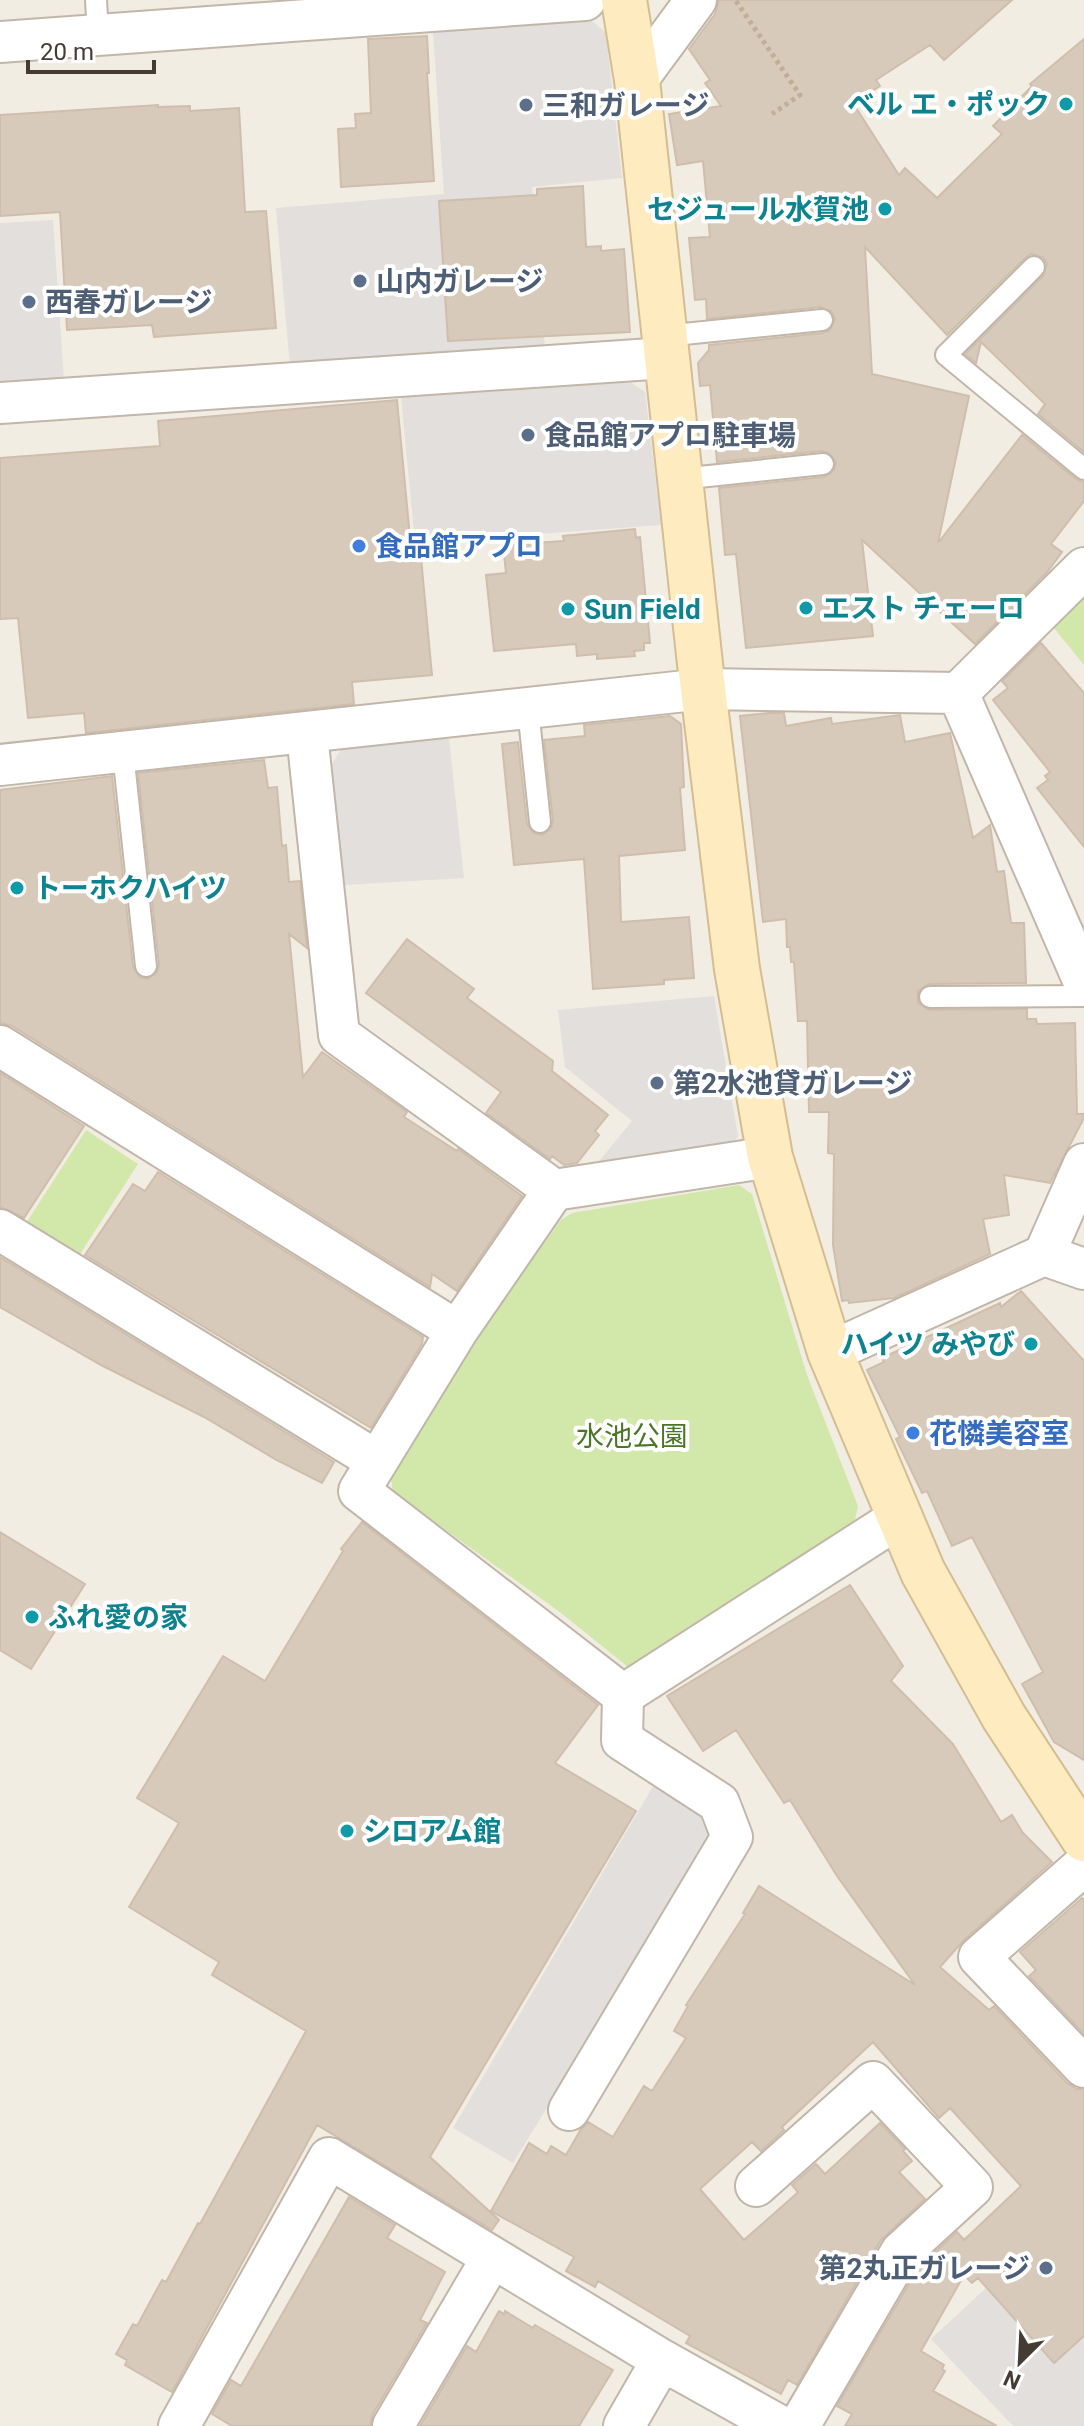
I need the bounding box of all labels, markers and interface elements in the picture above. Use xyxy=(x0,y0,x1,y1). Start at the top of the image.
scale bar xyxy=(28,24,154,74)
text: 20 m xyxy=(40,38,94,66)
place label: ベル エ・ポック xyxy=(847,88,1050,121)
place label: 三和ガレージ xyxy=(542,89,709,122)
marker: ベル エ・ポック xyxy=(1057,95,1075,113)
marker: 三和ガレージ xyxy=(517,96,535,114)
place label: セジュール水賀池 xyxy=(647,193,869,226)
marker: セジュール水賀池 xyxy=(876,200,894,218)
place label: 山内ガレージ xyxy=(376,265,543,298)
marker: 山内ガレージ xyxy=(351,272,369,290)
place label: 西春ガレージ xyxy=(45,286,212,319)
marker: 西春ガレージ xyxy=(20,293,38,311)
place label: 食品館アプロ駐車場 xyxy=(544,419,796,452)
marker: 食品館アプロ駐車場 xyxy=(519,426,537,444)
place label: 食品館アプロ xyxy=(375,530,543,563)
marker: 食品館アプロ xyxy=(350,537,368,555)
place label: エスト チェーロ xyxy=(822,592,1025,625)
place label: Sun Field xyxy=(584,593,701,626)
marker: エスト チェーロ xyxy=(797,599,815,617)
marker: Sun Field xyxy=(559,600,577,618)
place label: トーホクハイツ xyxy=(33,872,227,905)
marker: トーホクハイツ xyxy=(8,879,26,897)
place label: 第2水池貸ガレージ xyxy=(673,1067,913,1100)
marker: 第2水池貸ガレージ xyxy=(648,1074,666,1092)
place label: ハイツ みやび xyxy=(841,1328,1015,1361)
marker: ハイツ みやび xyxy=(1022,1335,1040,1353)
place label: 花憐美容室 xyxy=(929,1417,1069,1450)
park label: 水池公園 xyxy=(576,1420,688,1453)
marker: 花憐美容室 xyxy=(904,1424,922,1442)
place label: ふれ愛の家 xyxy=(48,1601,188,1634)
marker: ふれ愛の家 xyxy=(23,1608,41,1626)
place label: シロアム館 xyxy=(363,1815,501,1848)
marker: シロアム館 xyxy=(338,1822,356,1840)
place label: 第2丸正ガレージ xyxy=(818,2252,1030,2285)
marker: 第2丸正ガレージ xyxy=(1037,2259,1055,2277)
north arrow xyxy=(980,2322,1060,2402)
text: N xyxy=(1000,2365,1024,2394)

